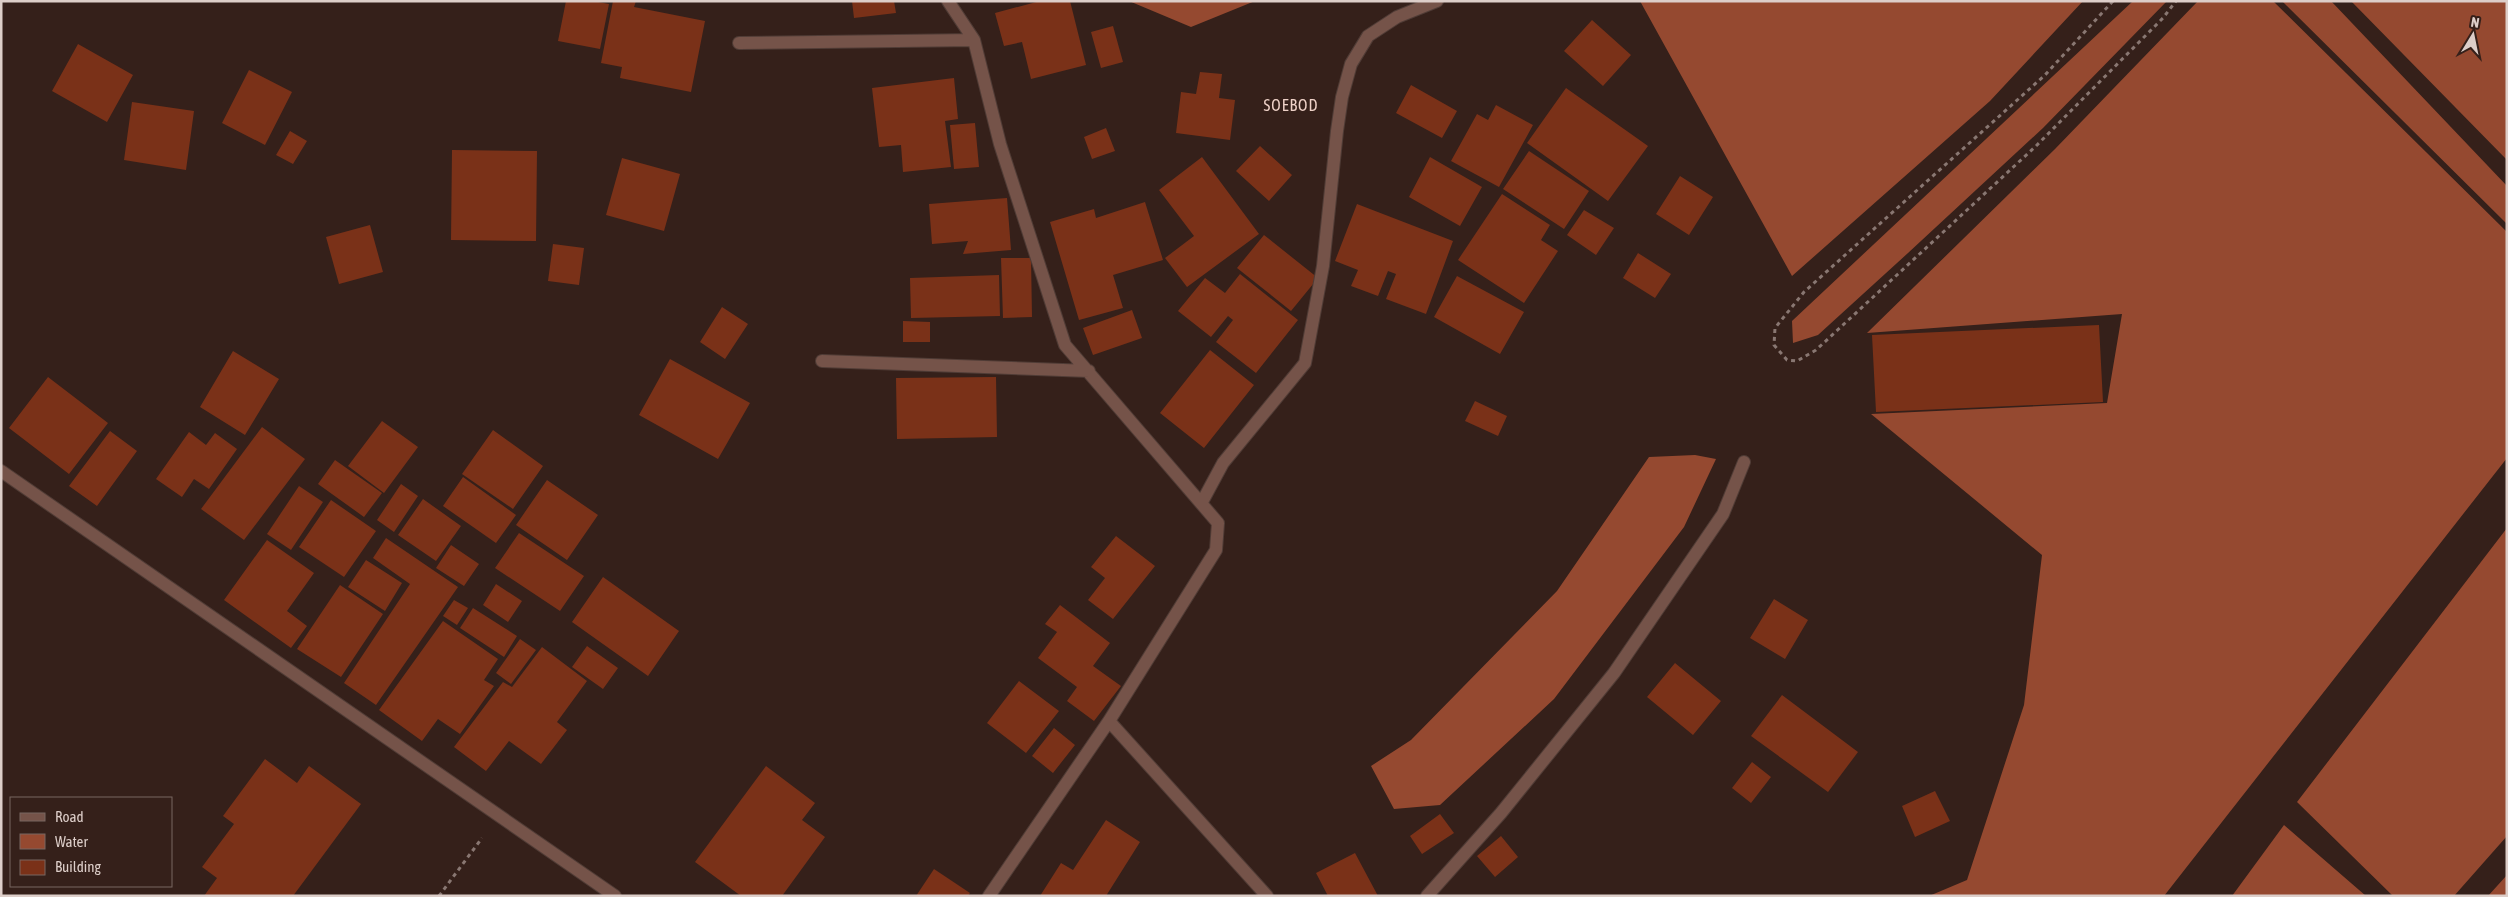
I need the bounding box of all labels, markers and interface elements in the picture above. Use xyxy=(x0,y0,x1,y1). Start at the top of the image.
north arrow xyxy=(2448,10,2498,60)
text: N xyxy=(2470,14,2481,31)
district label: SOEBOD xyxy=(1264,96,1318,114)
legend xyxy=(10,797,172,887)
text: Road xyxy=(55,808,84,825)
text: Water xyxy=(55,833,88,850)
text: Building xyxy=(55,858,101,875)

